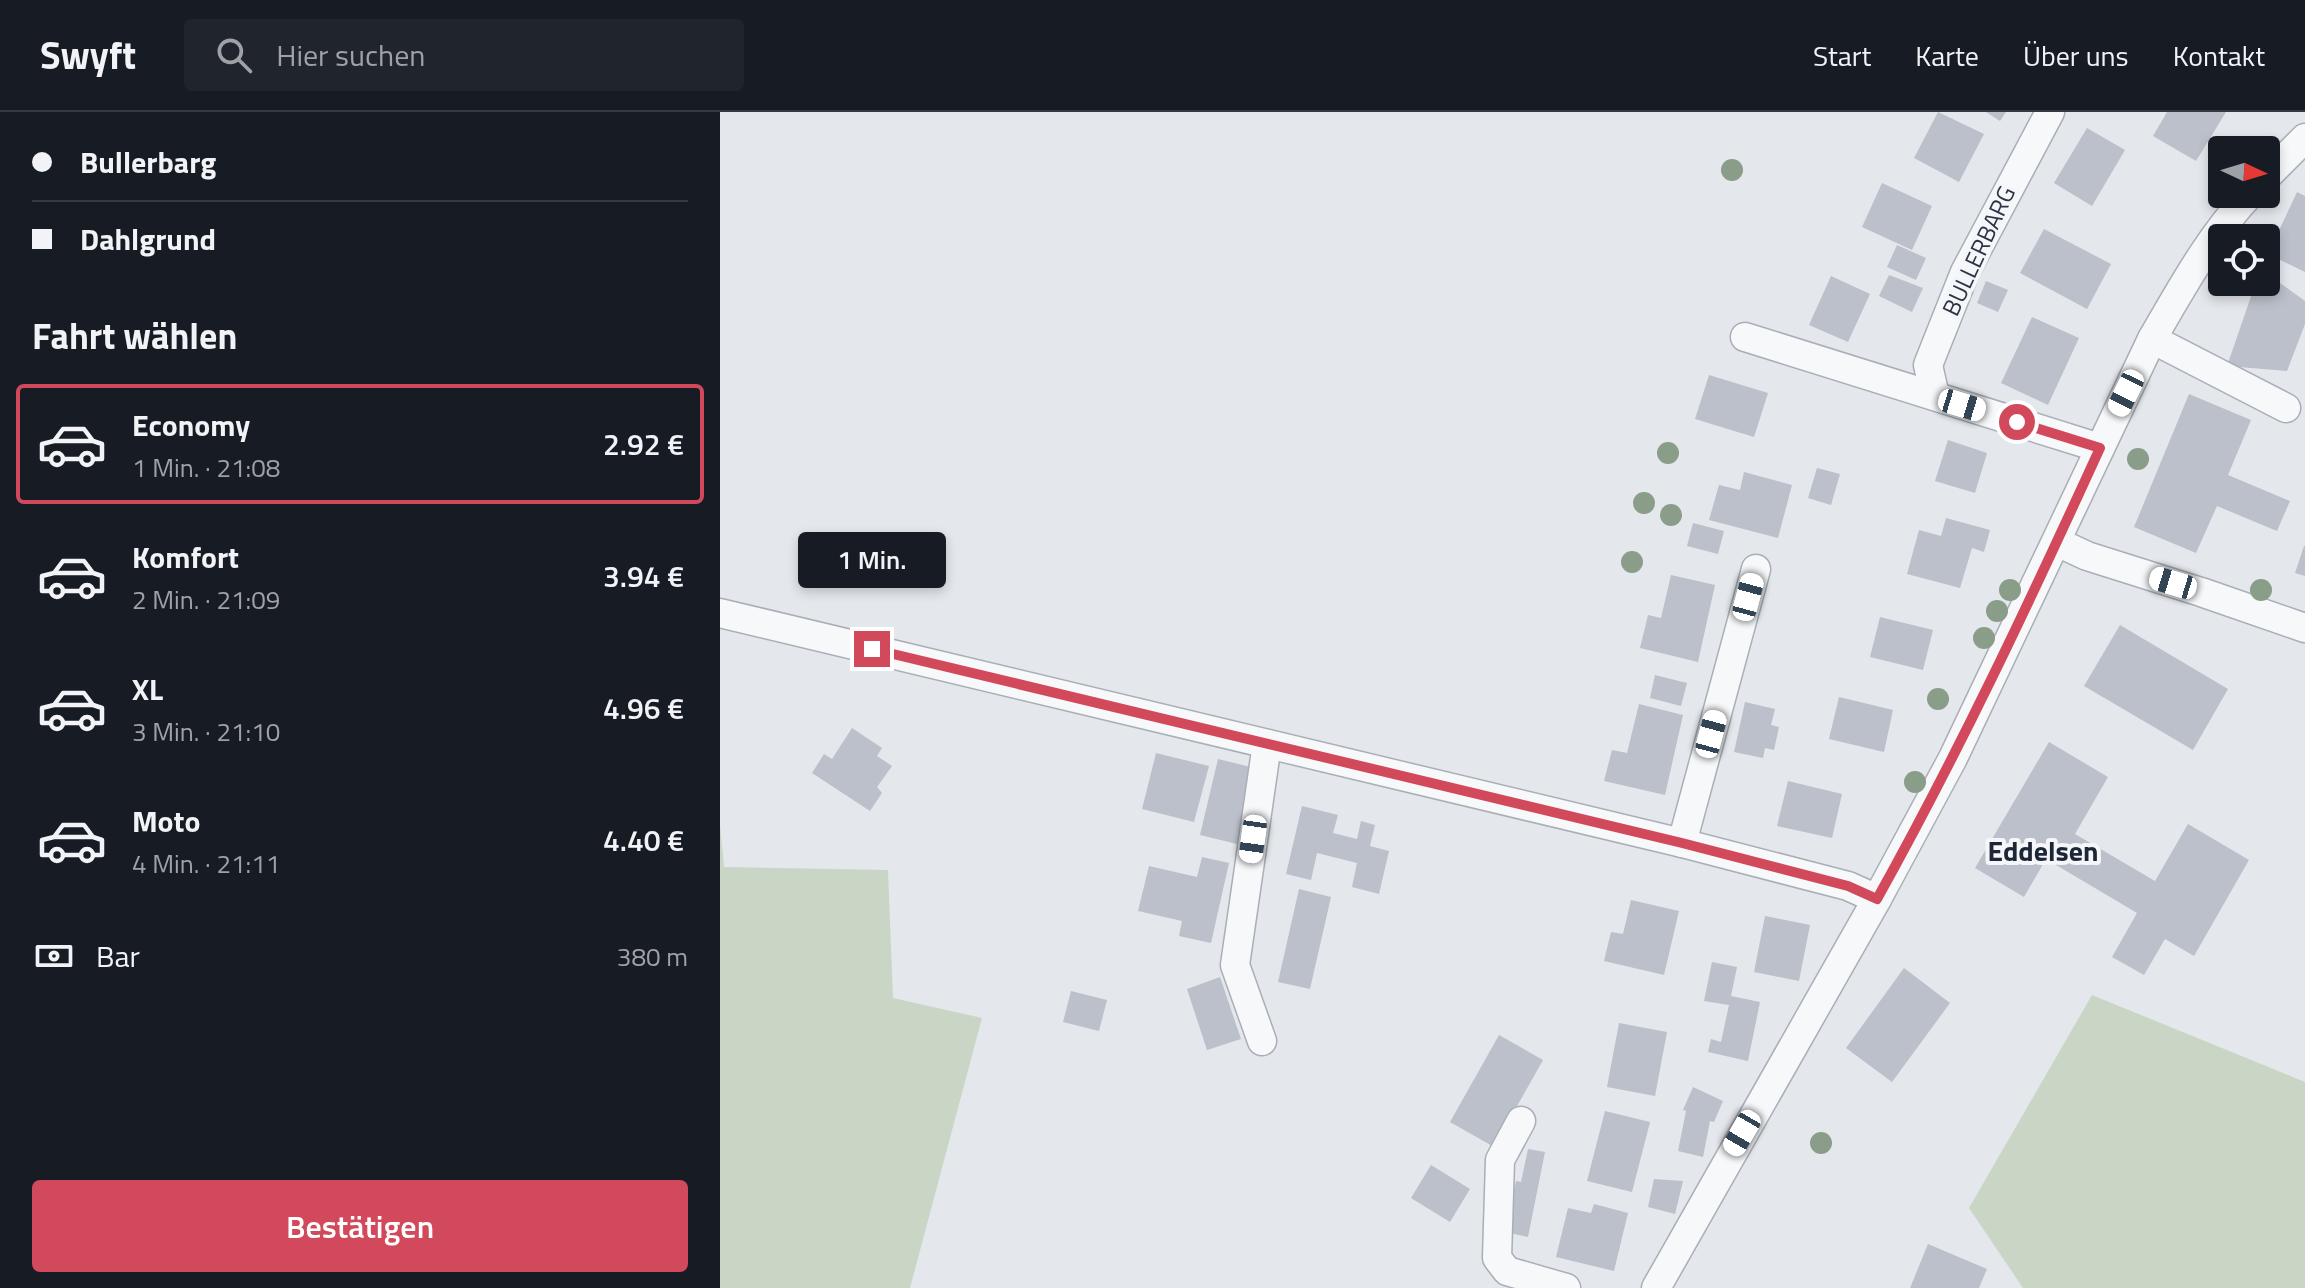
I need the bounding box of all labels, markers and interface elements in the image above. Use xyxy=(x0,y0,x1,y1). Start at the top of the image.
search box xyxy=(184,19,744,91)
text: Swyft xyxy=(40,26,136,84)
text: Hier suchen xyxy=(276,32,425,78)
icon: search xyxy=(212,33,256,77)
text: Start xyxy=(1813,34,1871,77)
text: Karte xyxy=(1915,34,1979,77)
text: Über uns xyxy=(2023,34,2129,77)
text: Kontakt xyxy=(2173,34,2265,77)
north arrow xyxy=(2208,136,2280,208)
map controls xyxy=(2208,136,2280,296)
text: Bullerbarg xyxy=(80,139,216,185)
street label: BULLERBARG xyxy=(1932,180,2024,321)
text: Dahlgrund xyxy=(80,216,216,262)
button: locate xyxy=(2208,224,2280,296)
text: Fahrt wählen xyxy=(32,308,237,363)
car xyxy=(2105,366,2147,420)
car xyxy=(1936,387,1988,423)
text: Economy xyxy=(132,402,250,448)
route start xyxy=(1999,404,2035,440)
icon: car xyxy=(36,408,108,480)
text: 2.92 € xyxy=(603,421,684,467)
text: 1 Min. · 21:08 xyxy=(132,448,280,487)
callout: 1 Min. xyxy=(798,533,946,589)
text: Komfort xyxy=(132,534,239,580)
icon: car xyxy=(36,540,108,612)
text: 1 Min. xyxy=(837,540,907,579)
text: 3.94 € xyxy=(603,553,684,599)
car xyxy=(2147,565,2199,601)
car xyxy=(1730,571,1766,623)
text: 2 Min. · 21:09 xyxy=(132,580,280,619)
route end xyxy=(854,631,890,667)
text: XL xyxy=(132,666,163,712)
icon: car xyxy=(36,672,108,744)
text: 4.96 € xyxy=(603,685,684,731)
car xyxy=(1693,708,1729,760)
text: 3 Min. · 21:10 xyxy=(132,712,280,751)
text: Moto xyxy=(132,798,200,844)
icon: car xyxy=(36,804,108,876)
car xyxy=(1238,814,1268,864)
text: 4.40 € xyxy=(603,817,684,863)
district label: Eddelsen xyxy=(1988,829,2098,872)
text: 4 Min. · 21:11 xyxy=(132,844,280,883)
text: Bar xyxy=(96,933,140,979)
icon: cash xyxy=(32,934,76,978)
text: 380 m xyxy=(617,937,688,976)
car xyxy=(1720,1106,1764,1160)
button: Bestätigen xyxy=(32,1180,688,1272)

